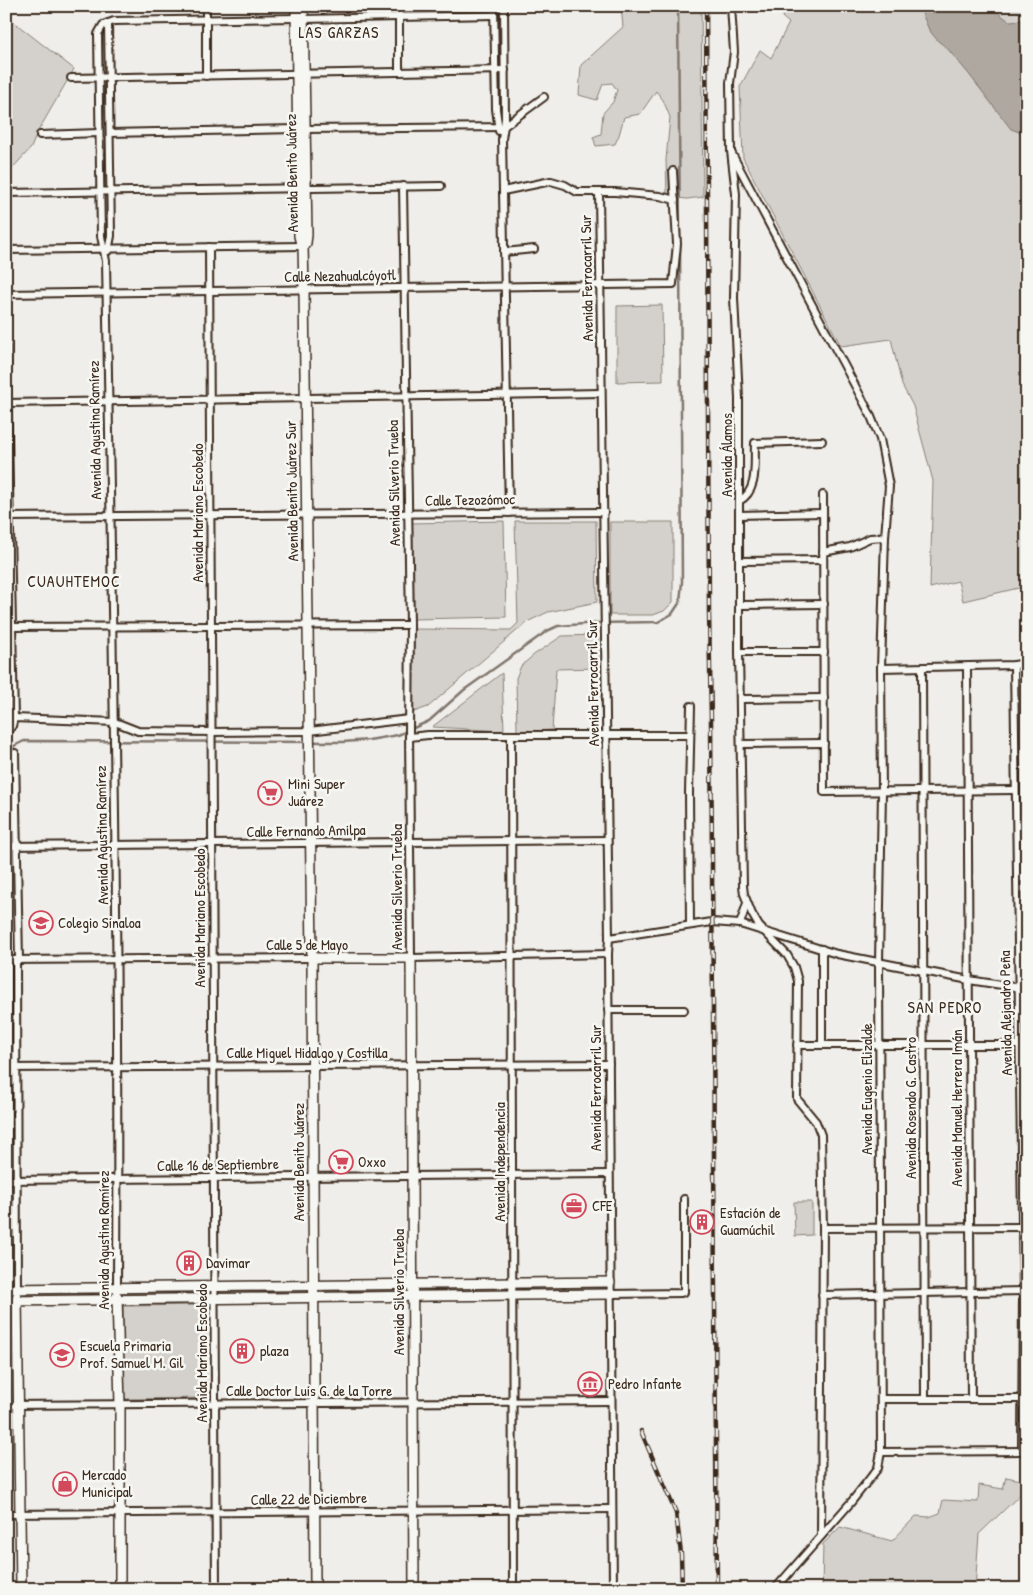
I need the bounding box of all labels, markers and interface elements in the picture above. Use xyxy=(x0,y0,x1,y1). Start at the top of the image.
district label: LAS GARZAS xyxy=(299,21,379,43)
street label: Avenida Benito Juárez xyxy=(280,113,303,232)
street label: Avenida Ferrocarril Sur xyxy=(575,214,598,341)
street label: Calle Nezahualcóyotl xyxy=(284,264,396,287)
street label: Avenida Agustina Ramírez xyxy=(83,360,106,500)
street label: Avenida Álamos xyxy=(716,413,737,497)
street label: Avenida Benito Juárez Sur xyxy=(280,420,303,562)
street label: Avenida Silverio Trueba xyxy=(382,420,405,546)
street label: Avenida Mariano Escobedo xyxy=(187,443,208,583)
street label: Calle Tezozómoc xyxy=(425,488,515,511)
district label: CUAUHTEMOC xyxy=(27,570,121,592)
street label: Avenida Ferrocarril Sur xyxy=(581,619,604,746)
street label: Avenida Agustina Ramírez xyxy=(90,765,113,905)
place label: Mini Super Juárez xyxy=(288,773,345,811)
supermarket icon: Mini Super Juárez xyxy=(257,780,283,806)
street label: Calle Fernando Amilpa xyxy=(246,819,366,842)
street label: Avenida Silverio Trueba xyxy=(386,824,407,950)
street label: Avenida Mariano Escobedo xyxy=(189,848,210,988)
school or university icon: Colegio Sinaloa xyxy=(28,910,54,936)
place label: Colegio Sinaloa xyxy=(58,912,141,933)
street label: Calle 5 de Mayo xyxy=(266,934,348,955)
street label: Avenida Alejandro Peña xyxy=(994,950,1017,1076)
district label: SAN PEDRO xyxy=(908,996,982,1018)
street label: Avenida Eugenio Elizalde xyxy=(856,1023,877,1155)
street label: Avenida Ferrocarril Sur xyxy=(585,1025,606,1151)
street label: Avenida Manuel Herrera Imán xyxy=(946,1029,967,1187)
street label: Avenida Rosendo G. Castro xyxy=(900,1037,921,1179)
street label: Calle Miguel Hidalgo y Costilla xyxy=(226,1042,388,1063)
street label: Avenida Benito Juárez xyxy=(288,1102,309,1221)
street label: Avenida Independencia xyxy=(489,1102,510,1222)
supermarket icon: Oxxo xyxy=(328,1149,354,1175)
place label: Oxxo xyxy=(358,1151,386,1172)
street label: Calle 16 de Septiembre xyxy=(157,1153,279,1176)
street label: Avenida Agustina Ramírez xyxy=(93,1170,114,1310)
office icon: CFE xyxy=(561,1193,587,1219)
place label: CFE xyxy=(592,1195,613,1216)
place label: Estación de Guamúchil xyxy=(720,1202,781,1240)
building icon: Estación de Guamúchil xyxy=(689,1209,715,1235)
street label: Avenida Silverio Trueba xyxy=(388,1229,409,1355)
building icon: Davimar xyxy=(176,1250,202,1276)
place label: Davimar xyxy=(206,1252,250,1273)
street label: Avenida Mariano Escobedo xyxy=(191,1283,212,1423)
place label: Escuela Primaria Prof. Samuel M. Gil xyxy=(80,1335,184,1373)
building icon: plaza xyxy=(229,1338,255,1364)
place label: plaza xyxy=(260,1340,289,1361)
school or university icon: Escuela Primaria Prof. Samuel M. Gil xyxy=(49,1342,75,1368)
museum icon: Pedro Infante xyxy=(577,1371,603,1397)
place label: Pedro Infante xyxy=(608,1373,682,1394)
street label: Calle Doctor Luis G. de la Torre xyxy=(226,1380,392,1401)
place label: Mercado Municipal xyxy=(82,1464,133,1502)
shop icon: Mercado Municipal xyxy=(52,1471,78,1497)
street label: Calle 22 de Diciembre xyxy=(251,1487,367,1510)

